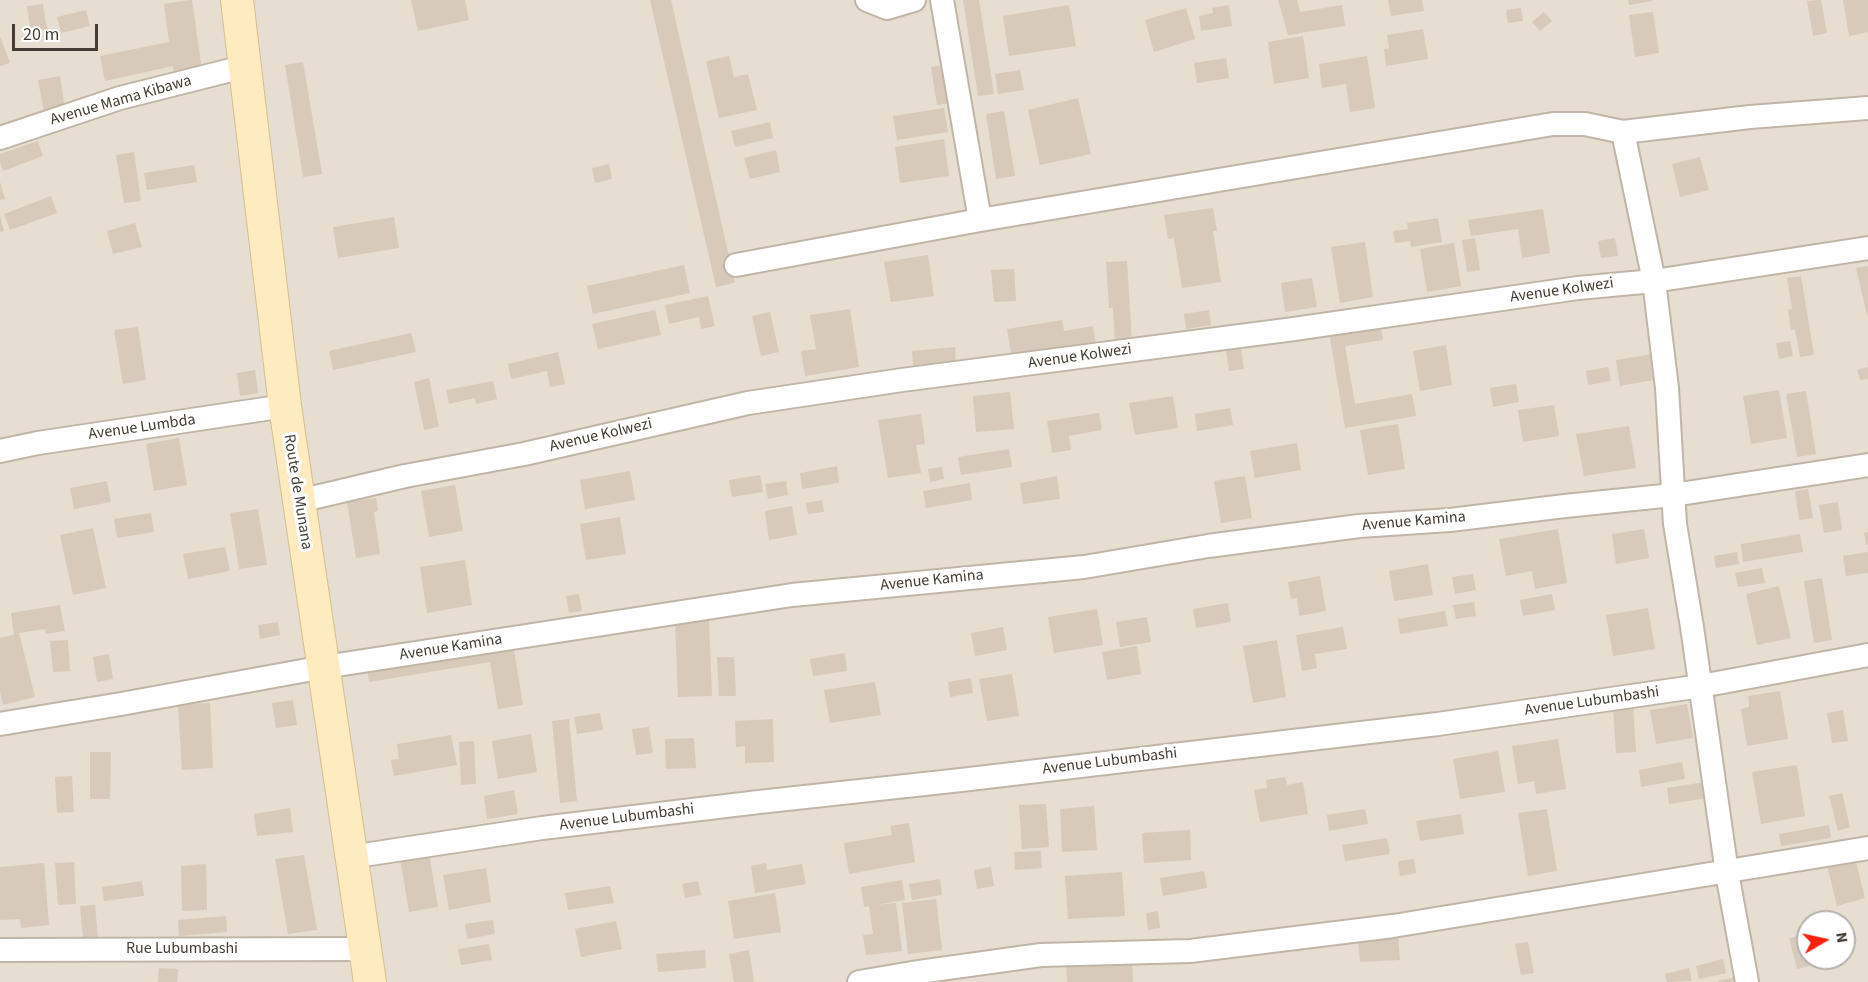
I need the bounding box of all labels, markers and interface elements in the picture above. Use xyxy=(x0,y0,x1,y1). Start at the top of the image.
scale bar xyxy=(15,12,100,50)
text: 20 m xyxy=(23,22,59,47)
street label: Avenue Mama Kibawa xyxy=(48,72,194,130)
street label: Avenue Kolwezi xyxy=(1509,274,1615,308)
street label: Avenue Kolwezi xyxy=(1027,340,1133,374)
street label: Avenue Lumbda xyxy=(87,411,197,445)
street label: Avenue Kolwezi xyxy=(548,415,654,457)
street label: Route de Munana xyxy=(278,433,316,551)
street label: Avenue Kamina xyxy=(1361,508,1467,536)
street label: Avenue Kamina xyxy=(879,566,985,596)
street label: Avenue Kamina xyxy=(398,630,504,666)
street label: Avenue Lubumbashi xyxy=(1523,683,1661,721)
street label: Avenue Lubumbashi xyxy=(1041,744,1179,780)
street label: Avenue Lubumbashi xyxy=(558,800,696,836)
north arrow xyxy=(1796,910,1856,970)
text: N xyxy=(1830,931,1853,944)
street label: Rue Lubumbashi xyxy=(126,939,238,959)

